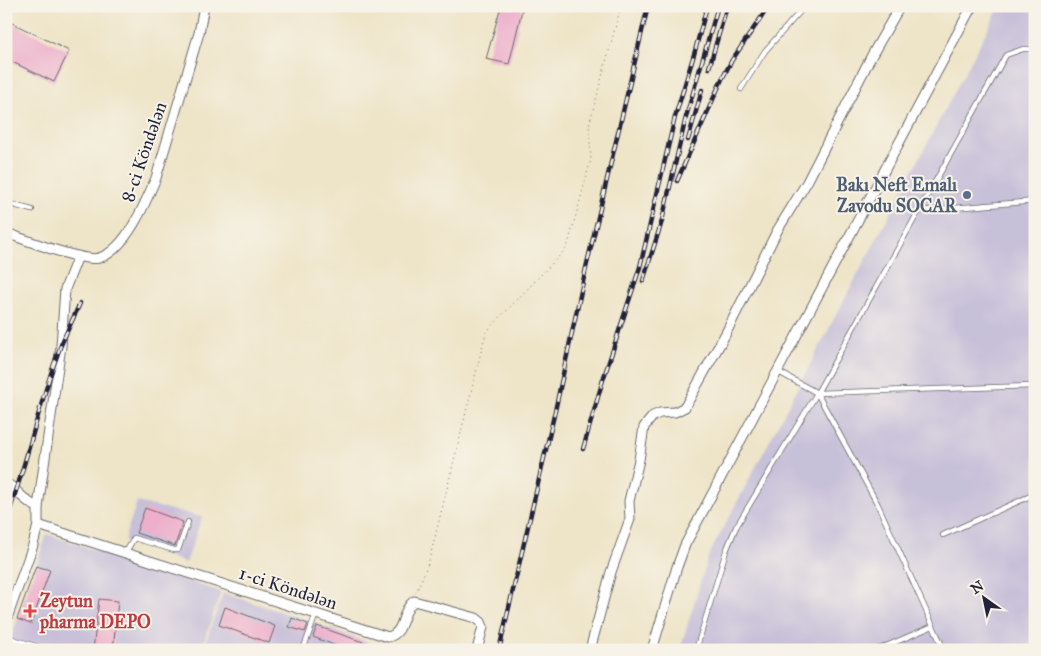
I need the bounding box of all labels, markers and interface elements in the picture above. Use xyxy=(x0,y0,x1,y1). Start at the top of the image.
street label: 8-ci Köndələn xyxy=(117,99,171,205)
place label: Bakı Neft Emalı Zavodu SOCAR xyxy=(836,174,958,217)
marker: Bakı Neft Emalı Zavodu SOCAR xyxy=(961,189,973,201)
street label: 1-ci Köndələn xyxy=(236,562,340,614)
north arrow xyxy=(958,574,1008,624)
text: N xyxy=(968,577,987,598)
place label: Zeytun pharma DEPO xyxy=(39,590,151,634)
marker: Zeytun pharma DEPO xyxy=(24,605,36,617)

